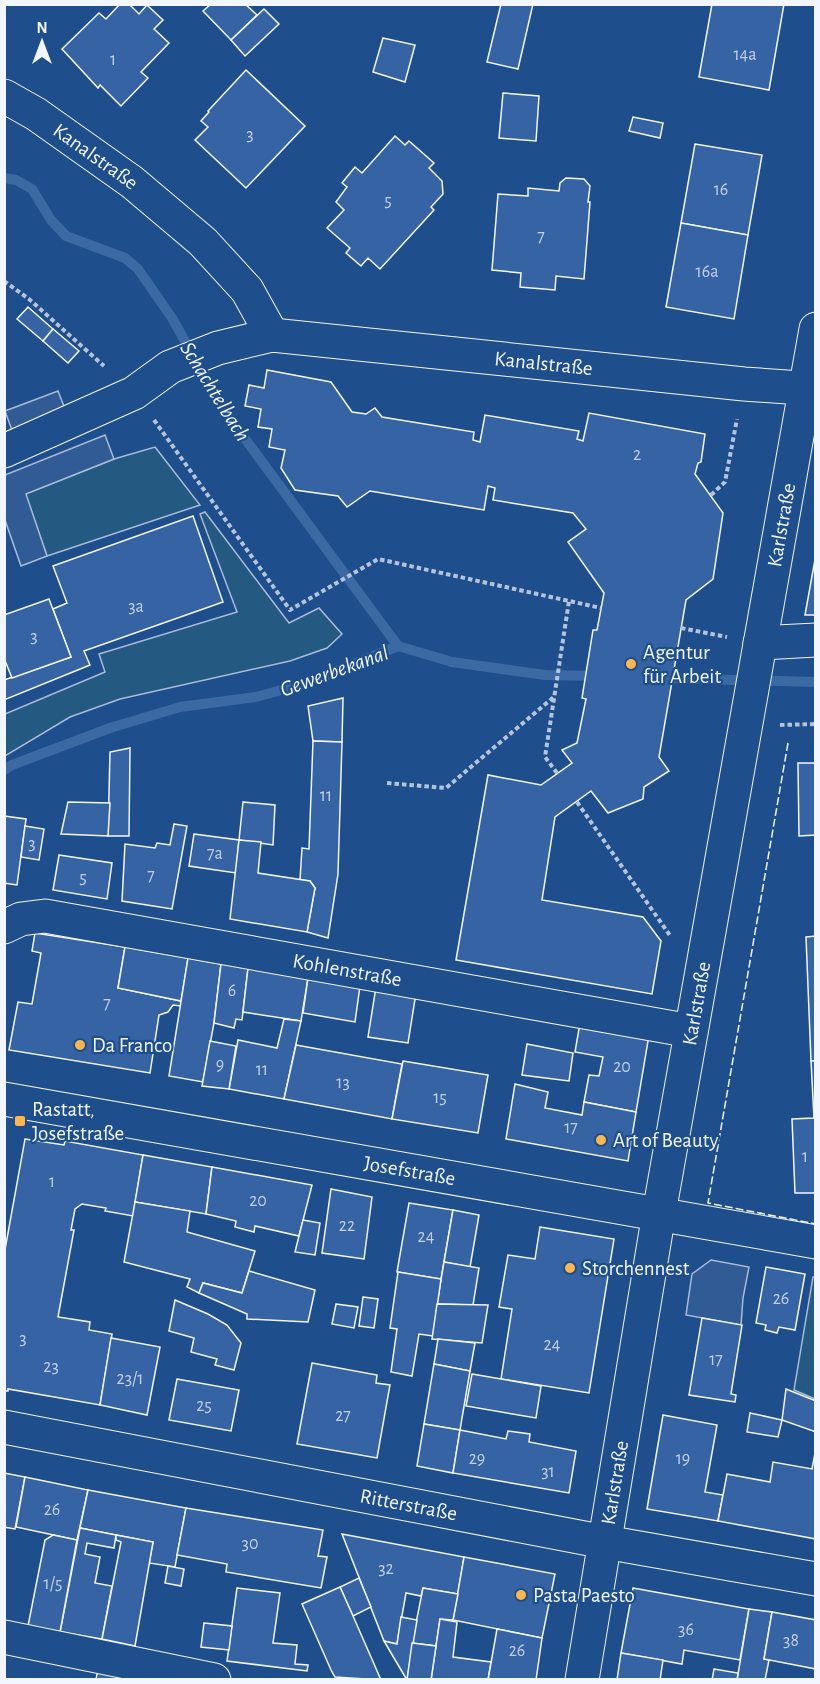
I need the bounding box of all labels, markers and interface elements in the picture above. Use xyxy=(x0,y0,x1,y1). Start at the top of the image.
north arrow xyxy=(12,12,72,72)
text: N xyxy=(36,20,48,36)
house number: 14a xyxy=(733,46,757,64)
house number: 1 xyxy=(110,51,116,69)
street label: Kanalstraße xyxy=(49,120,142,194)
house number: 3 xyxy=(246,126,254,144)
house number: 16 xyxy=(714,181,728,199)
house number: 5 xyxy=(384,192,392,210)
house number: 7 xyxy=(537,228,545,246)
house number: 16a xyxy=(696,263,718,281)
water label: Schachtelbach xyxy=(176,338,254,445)
street label: Kanalstraße xyxy=(493,348,594,379)
house number: 2 xyxy=(633,446,641,464)
street label: Karlstraße xyxy=(764,482,799,569)
house number: 3a xyxy=(128,598,144,616)
house number: 3 xyxy=(30,628,38,646)
water label: Gewerbekanal xyxy=(277,641,392,701)
place label: Agentur für Arbeit xyxy=(643,642,721,687)
marker: Agentur für Arbeit xyxy=(624,657,638,671)
house number: 11 xyxy=(320,787,332,805)
house number: 3 xyxy=(28,835,36,853)
house number: 7a xyxy=(207,845,223,863)
house number: 7 xyxy=(147,867,155,885)
house number: 5 xyxy=(79,869,87,887)
street label: Kohlenstraße xyxy=(291,950,403,990)
street label: Karlstraße xyxy=(679,960,714,1047)
house number: 6 xyxy=(228,982,236,1000)
house number: 7 xyxy=(103,995,111,1013)
place label: Da Franco xyxy=(92,1035,172,1056)
marker: Da Franco xyxy=(73,1038,87,1052)
house number: 9 xyxy=(216,1056,224,1074)
house number: 20 xyxy=(613,1058,631,1076)
house number: 11 xyxy=(256,1061,268,1079)
house number: 13 xyxy=(336,1074,350,1092)
house number: 15 xyxy=(433,1089,447,1107)
place label: Rastatt, Josefstraße xyxy=(32,1099,124,1144)
marker: Rastatt, Josefstraße xyxy=(13,1114,27,1128)
house number: 17 xyxy=(564,1119,578,1137)
place label: Art of Beauty xyxy=(613,1130,718,1151)
marker: Art of Beauty xyxy=(594,1133,608,1147)
house number: 1 xyxy=(802,1148,808,1166)
street label: Josefstraße xyxy=(362,1153,457,1189)
house number: 1 xyxy=(49,1173,55,1191)
house number: 20 xyxy=(249,1192,267,1210)
house number: 22 xyxy=(339,1217,355,1235)
house number: 24 xyxy=(418,1228,435,1246)
place label: Storchennest xyxy=(582,1258,690,1279)
marker: Storchennest xyxy=(563,1261,577,1275)
house number: 26 xyxy=(773,1290,789,1308)
house number: 3 xyxy=(19,1330,27,1348)
house number: 24 xyxy=(544,1336,561,1354)
house number: 17 xyxy=(709,1351,723,1369)
house number: 23 xyxy=(43,1358,59,1376)
house number: 23/1 xyxy=(117,1370,143,1388)
house number: 25 xyxy=(196,1397,212,1415)
house number: 27 xyxy=(335,1407,351,1425)
street label: Karlstraße xyxy=(598,1439,632,1526)
house number: 29 xyxy=(469,1450,485,1468)
house number: 19 xyxy=(676,1450,690,1468)
house number: 31 xyxy=(541,1463,555,1481)
street label: Ritterstraße xyxy=(358,1485,459,1524)
house number: 26 xyxy=(44,1501,60,1519)
house number: 30 xyxy=(242,1535,258,1553)
house number: 32 xyxy=(378,1560,394,1578)
house number: 1/5 xyxy=(44,1575,62,1593)
place label: Pasta Paesto xyxy=(533,1585,635,1606)
marker: Pasta Paesto xyxy=(514,1588,528,1602)
house number: 36 xyxy=(678,1621,694,1639)
house number: 38 xyxy=(783,1632,799,1650)
house number: 26 xyxy=(509,1642,525,1660)

